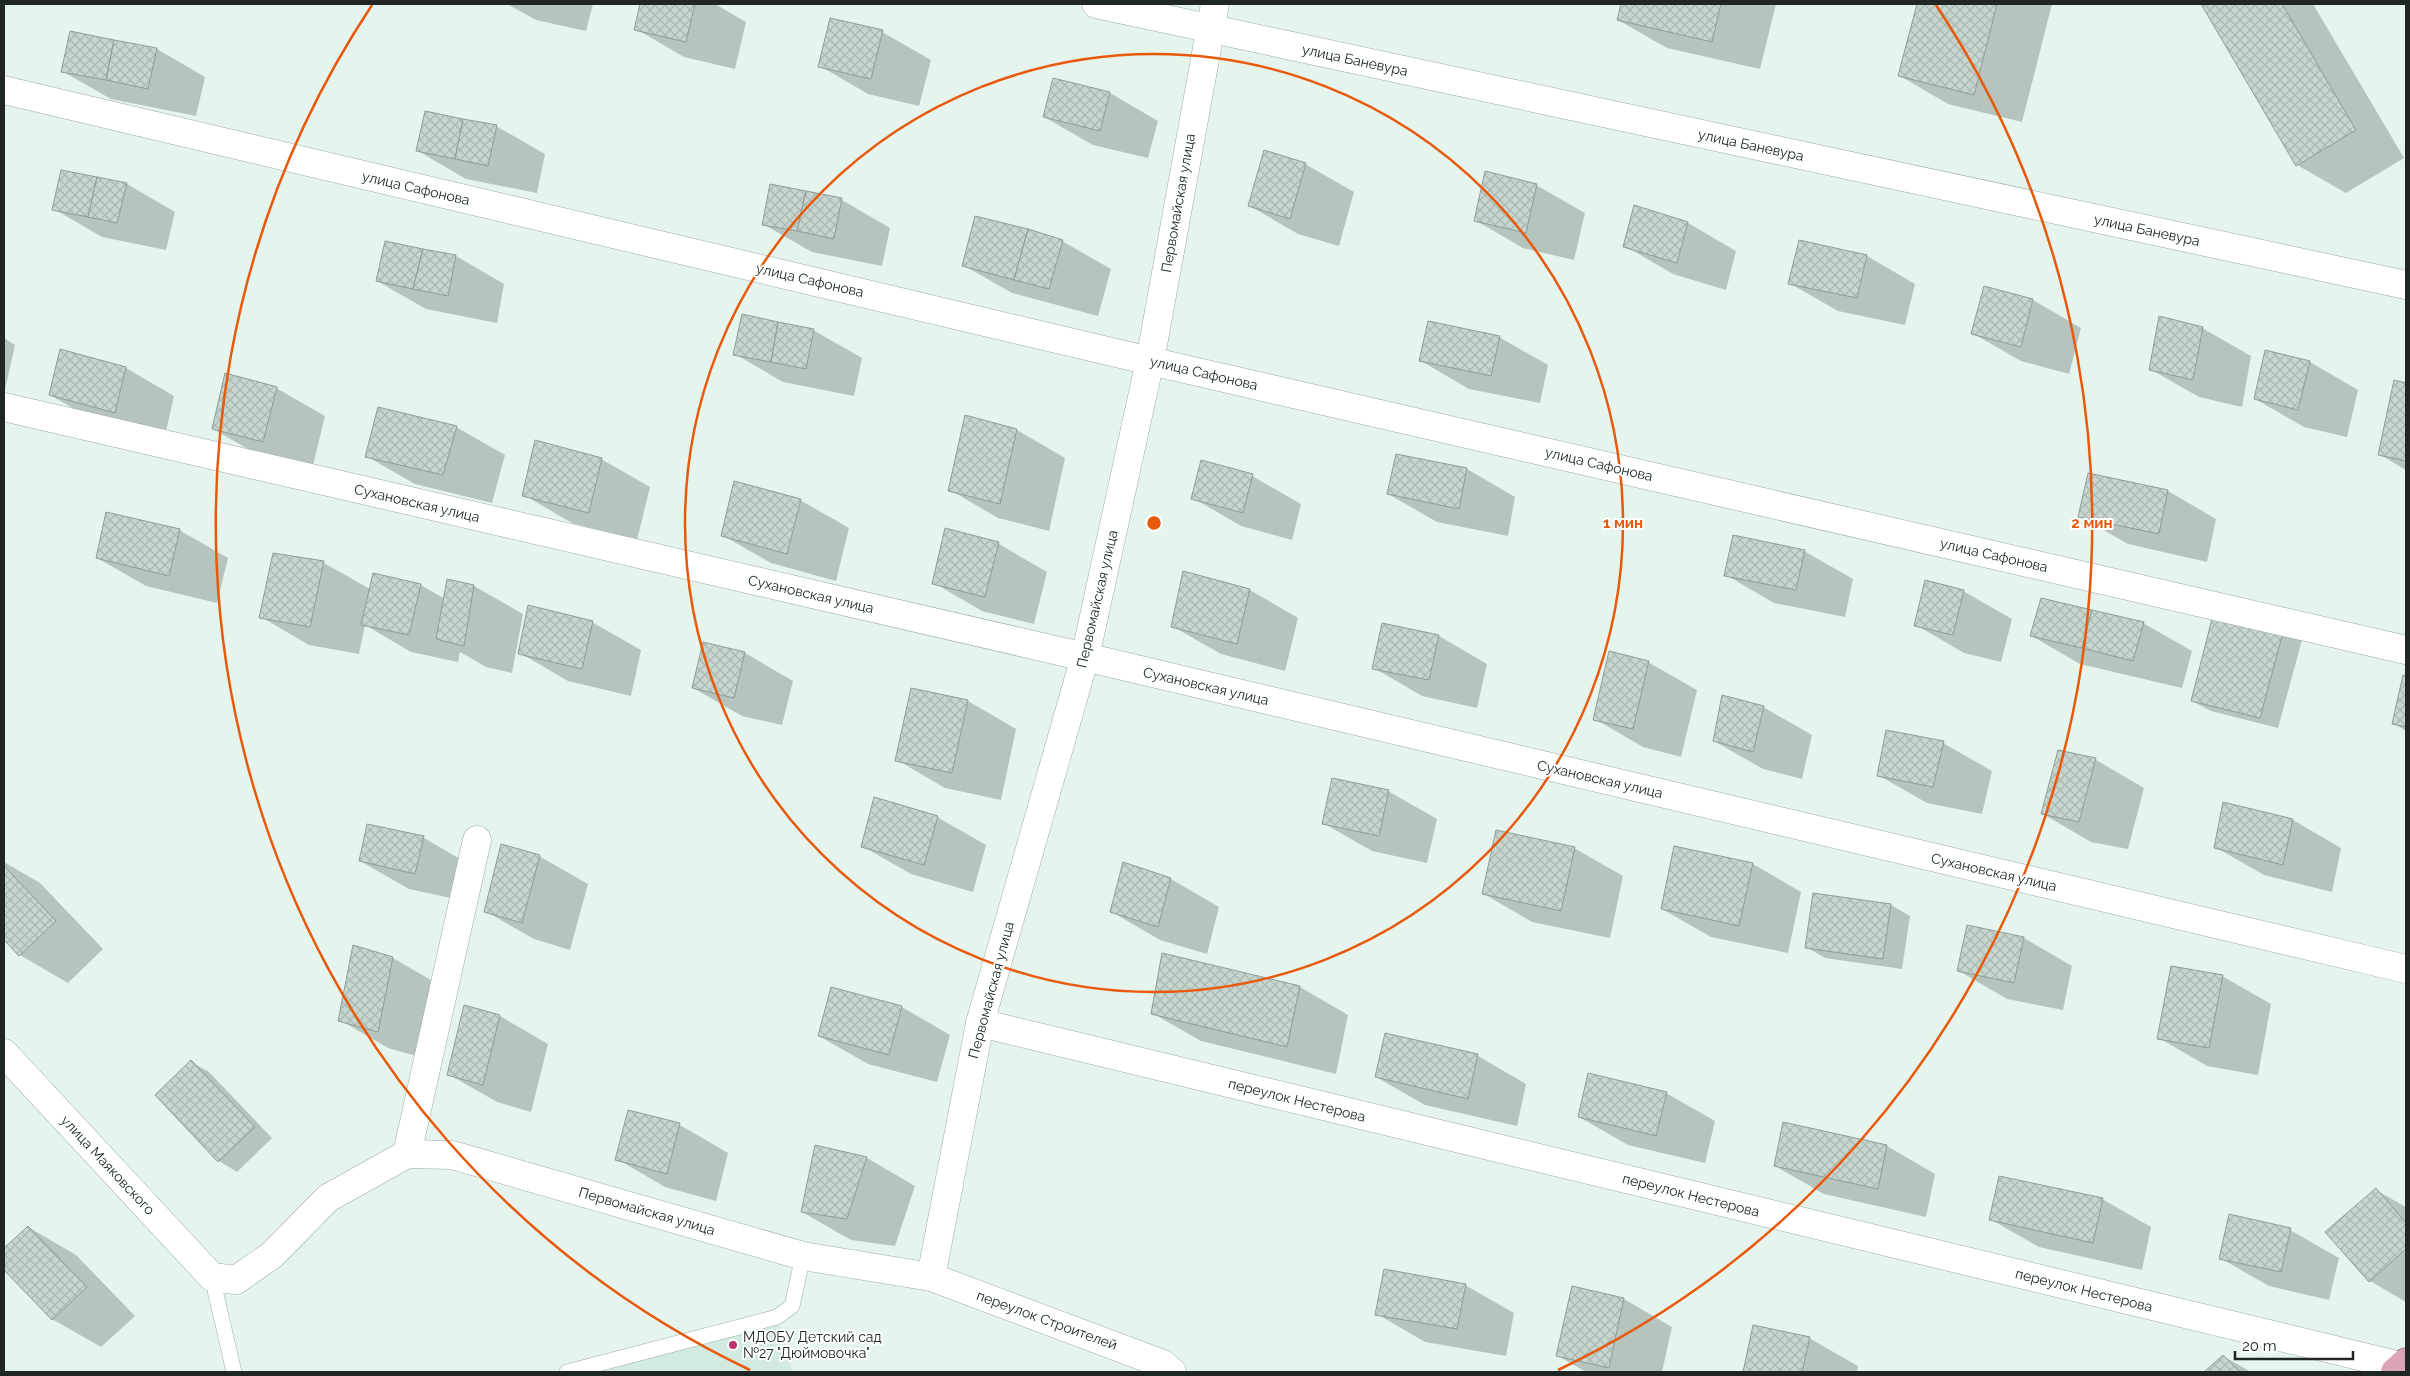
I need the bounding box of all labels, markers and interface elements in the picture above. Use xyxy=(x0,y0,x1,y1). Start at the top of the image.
street label: улица Баневура xyxy=(1301,41,1409,79)
street label: улица Баневура xyxy=(1697,126,1805,164)
street label: Первомайская улица xyxy=(1158,132,1198,274)
street label: улица Сафонова xyxy=(361,168,471,208)
street label: улица Баневура xyxy=(2093,211,2201,249)
street label: улица Сафонова xyxy=(755,260,865,300)
street label: улица Сафонова xyxy=(1149,353,1259,393)
street label: улица Сафонова xyxy=(1544,444,1654,484)
street label: Сухановская улица xyxy=(353,481,481,525)
centre of rings xyxy=(1145,514,1163,532)
text: 1 мин xyxy=(1603,514,1643,532)
text: 2 мин xyxy=(2071,514,2113,532)
street label: Первомайская улица xyxy=(1073,528,1121,670)
street label: улица Сафонова xyxy=(1939,535,2049,575)
street label: Сухановская улица xyxy=(747,572,875,616)
street label: Сухановская улица xyxy=(1142,664,1270,708)
street label: Сухановская улица xyxy=(1536,757,1664,801)
street label: Сухановская улица xyxy=(1930,850,2058,894)
street label: Первомайская улица xyxy=(965,920,1017,1060)
street label: переулок Нестерова xyxy=(1227,1075,1367,1125)
street label: улица Маяковского xyxy=(58,1112,158,1218)
street label: переулок Нестерова xyxy=(1621,1170,1761,1220)
street label: Первомайская улица xyxy=(577,1184,717,1238)
street label: переулок Нестерова xyxy=(2014,1265,2154,1315)
street label: переулок Строителей xyxy=(974,1287,1120,1353)
scale bar xyxy=(2235,1328,2352,1360)
place label: МДОБУ Детский сад №27 "Дюймовочка" xyxy=(743,1329,882,1361)
text: 20 m xyxy=(2242,1337,2277,1355)
marker: МДОБУ Детский сад №27 "Дюймовочка" xyxy=(727,1339,739,1351)

